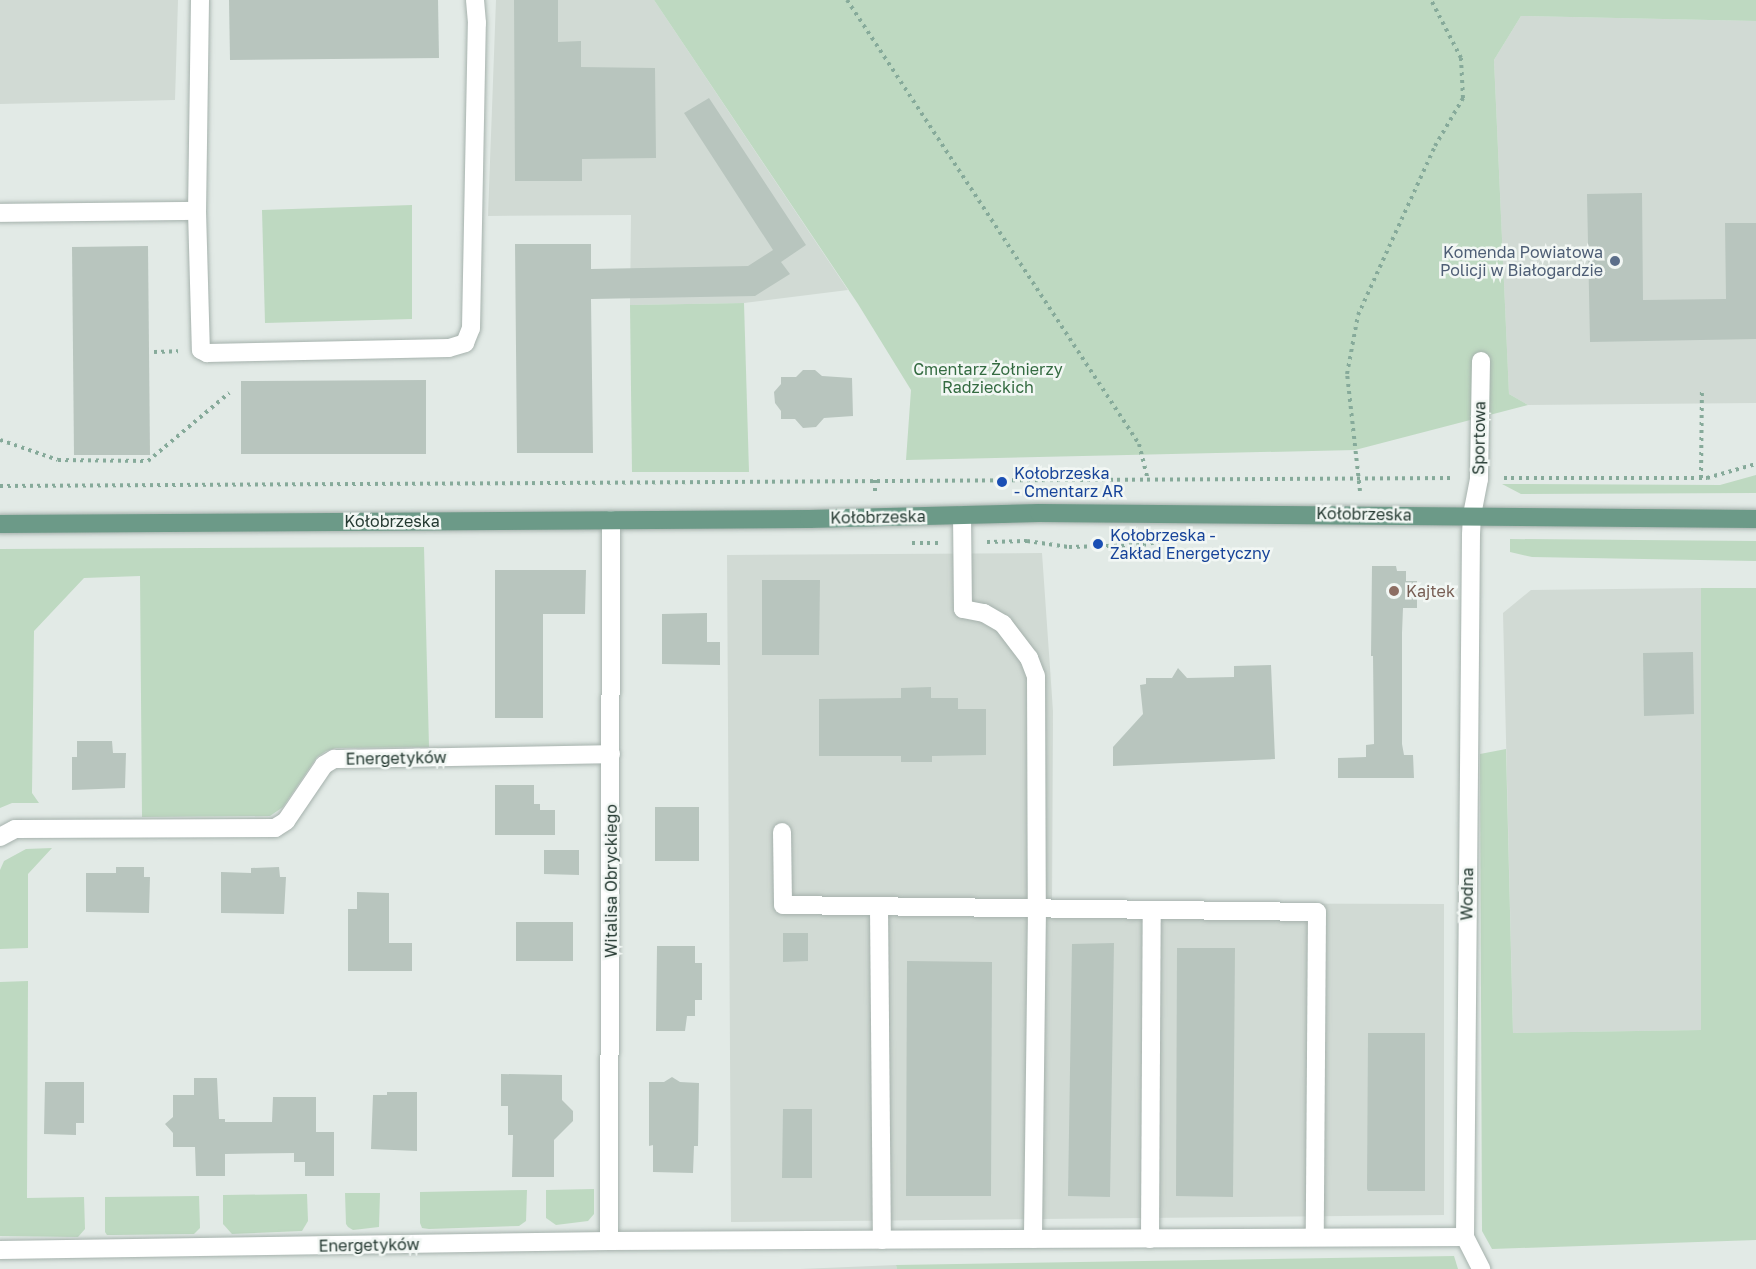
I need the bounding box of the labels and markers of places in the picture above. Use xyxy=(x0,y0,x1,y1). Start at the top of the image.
place label: Komenda Powiatowa Policji w Białogardzie xyxy=(1440,242,1603,280)
marker: Komenda Powiatowa Policji w Białogardzie xyxy=(1608,254,1622,268)
place label: Kołobrzeska - Cmentarz AR xyxy=(1014,463,1124,501)
marker: Kołobrzeska - Cmentarz AR xyxy=(995,475,1009,489)
place label: Kołobrzeska - Zakład Energetyczny xyxy=(1110,525,1270,563)
marker: Kołobrzeska - Zakład Energetyczny xyxy=(1091,537,1105,551)
place label: Kajtek xyxy=(1406,581,1455,601)
marker: Kajtek xyxy=(1387,584,1401,598)

